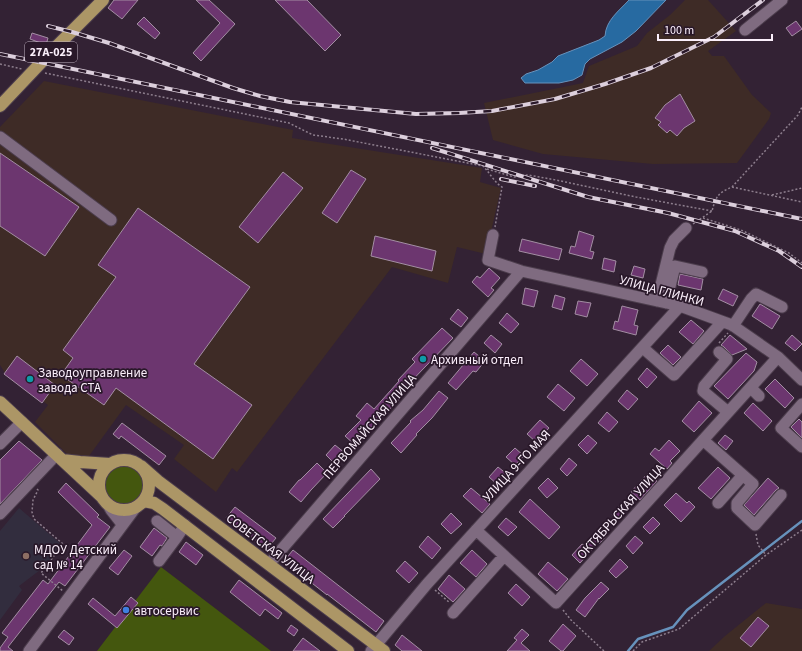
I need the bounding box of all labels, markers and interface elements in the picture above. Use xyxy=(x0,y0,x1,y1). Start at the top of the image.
scale bar xyxy=(658,16,772,42)
text: 100 m xyxy=(664,22,694,39)
road number: 27А-025 xyxy=(25,42,77,62)
street label: УЛИЦА ГЛИНКИ xyxy=(617,271,706,311)
place label: Архивный отдел xyxy=(431,351,524,369)
marker: Архивный отдел xyxy=(418,354,428,364)
place label: Заводоуправление завода СТА xyxy=(38,364,147,397)
street label: ПЕРВОМАЙСКАЯ УЛИЦА xyxy=(319,369,421,483)
marker: Заводоуправление завода СТА xyxy=(25,374,35,384)
street label: УЛИЦА 9-ГО МАЯ xyxy=(479,426,555,506)
street label: ОКТЯБРЬСКАЯ УЛИЦА xyxy=(573,459,669,563)
street label: СОВЕТСКАЯ УЛИЦА xyxy=(222,509,319,589)
place label: МДОУ Детский сад № 14 xyxy=(34,541,117,574)
marker: МДОУ Детский сад № 14 xyxy=(21,551,31,561)
place label: автосервис xyxy=(134,602,199,620)
marker: автосервис xyxy=(121,605,131,615)

